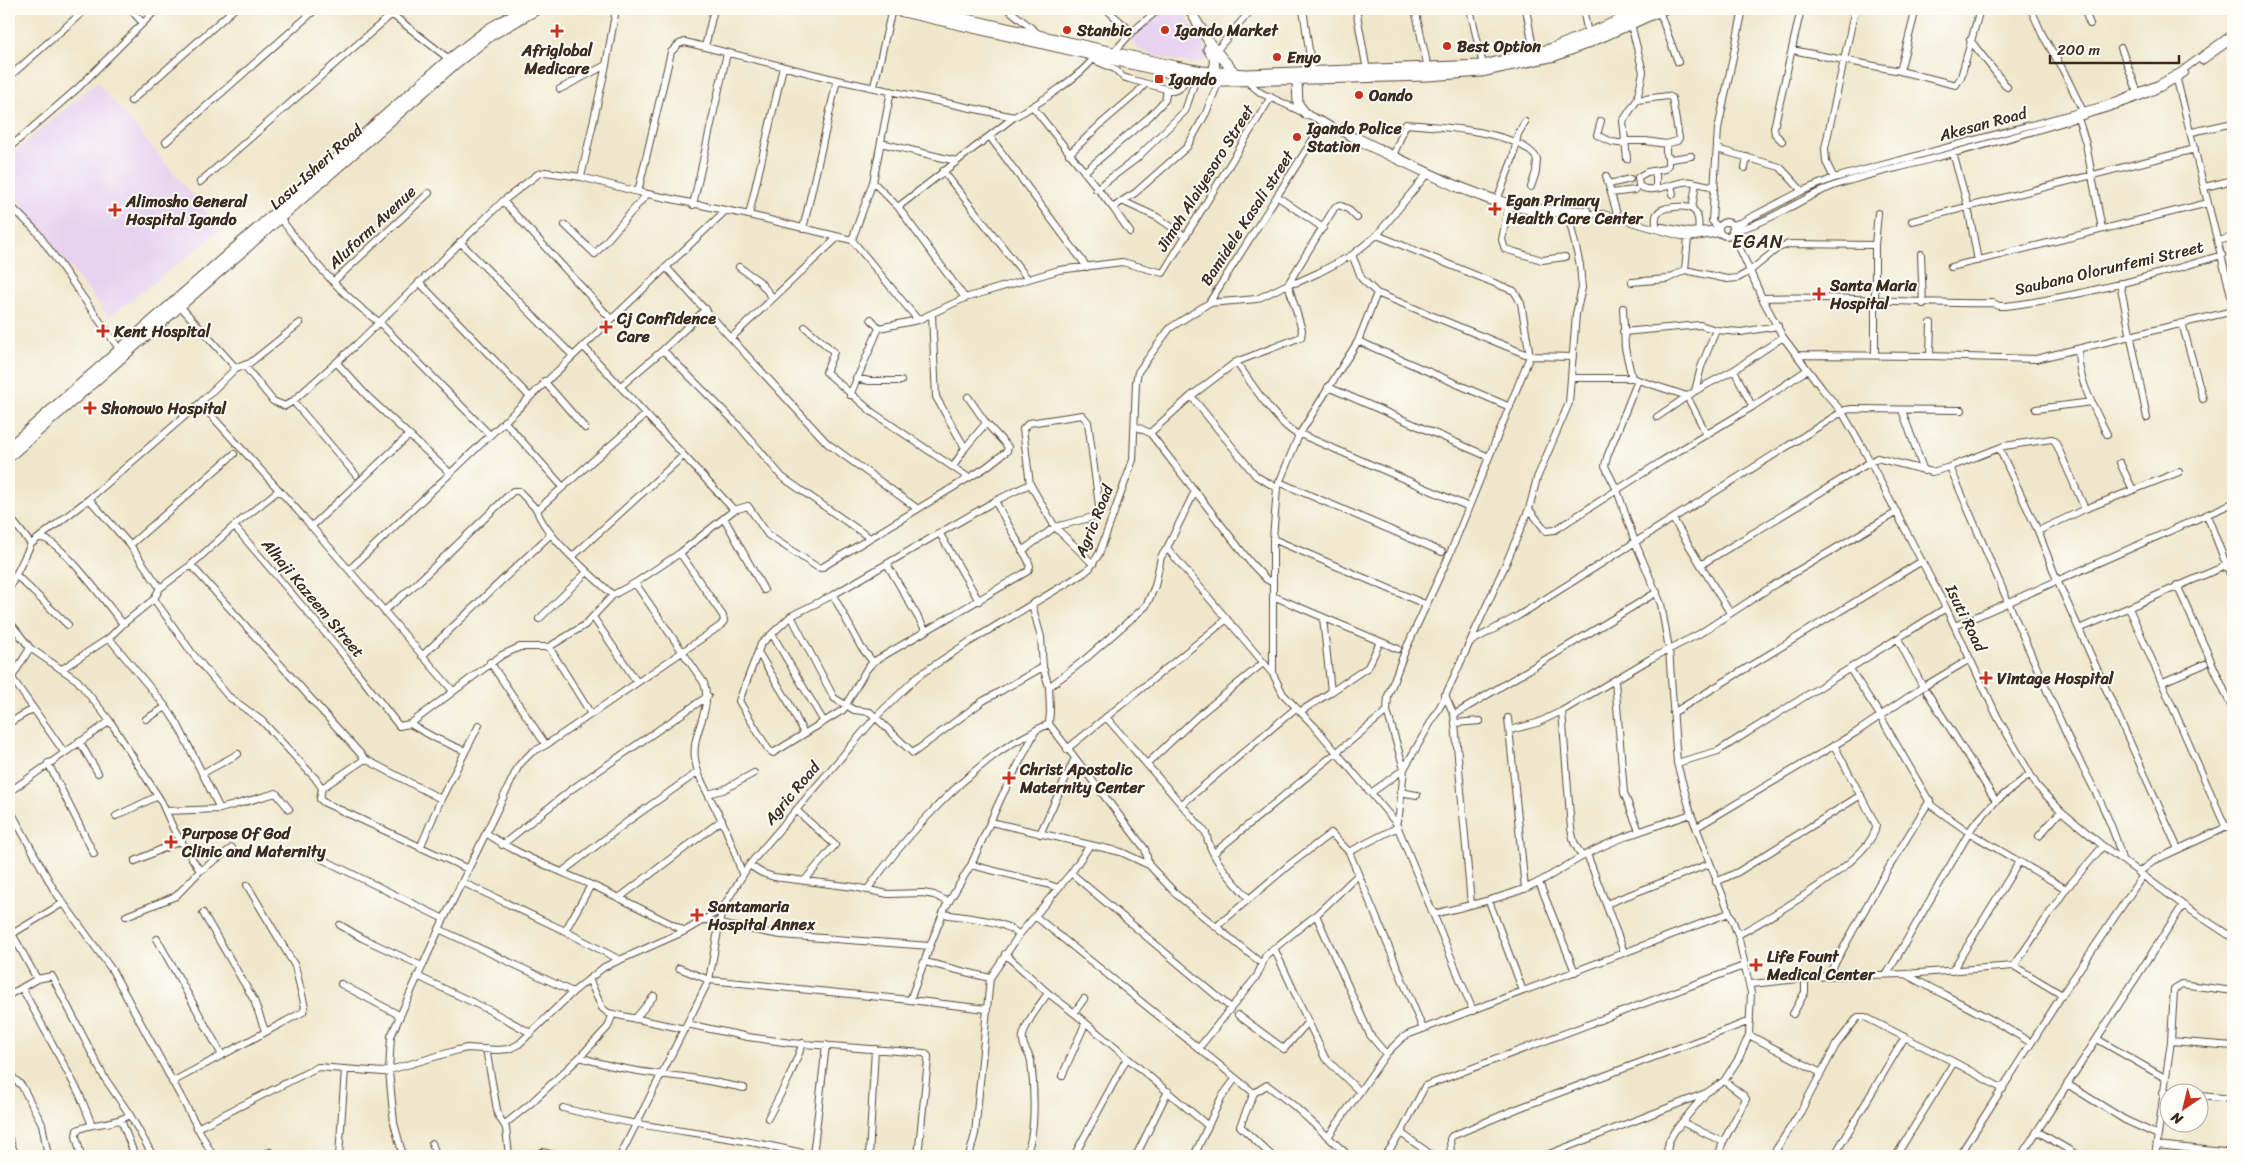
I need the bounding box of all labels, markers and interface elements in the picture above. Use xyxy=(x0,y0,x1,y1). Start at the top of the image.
place label: Stanbic xyxy=(1076,16,1133,45)
place label: Igando Market xyxy=(1174,16,1279,45)
marker: Afriglobal Medicare xyxy=(550,24,564,38)
marker: Stanbic xyxy=(1061,24,1073,36)
marker: Igando Market xyxy=(1159,24,1171,36)
place label: Best Option xyxy=(1457,32,1541,61)
scale bar xyxy=(2050,32,2178,64)
place label: Afriglobal Medicare xyxy=(521,36,594,83)
text: 200 m xyxy=(2057,37,2101,63)
marker: Best Option xyxy=(1441,40,1453,52)
place label: Enyo xyxy=(1287,43,1322,72)
marker: Enyo xyxy=(1271,51,1283,63)
place label: Igando xyxy=(1168,65,1218,94)
marker: Igando xyxy=(1153,73,1165,85)
place label: Oando xyxy=(1368,81,1413,110)
marker: Oando xyxy=(1353,89,1365,101)
street label: Jimoh Alaiyesoro Street xyxy=(1147,98,1262,258)
street label: Akesan Road xyxy=(1935,98,2032,150)
place label: Igando Police Station xyxy=(1306,114,1402,161)
street label: Lasu-Isheri Road xyxy=(262,116,371,217)
marker: Igando Police Station xyxy=(1291,131,1303,143)
street label: Bamidele Kasali street xyxy=(1192,144,1302,292)
street label: Aluform Avenue xyxy=(320,178,423,277)
place label: Egan Primary Health Care Center xyxy=(1505,186,1644,233)
place label: Alimosho General Hospital Igando xyxy=(125,187,249,234)
marker: Egan Primary Health Care Center xyxy=(1488,202,1502,216)
marker: Alimosho General Hospital Igando xyxy=(108,203,122,217)
district label: EGAN xyxy=(1732,225,1784,258)
street label: Saubana Olorunfemi Street xyxy=(2011,232,2207,304)
place label: Santa Maria Hospital xyxy=(1829,271,1918,318)
marker: Santa Maria Hospital xyxy=(1812,287,1826,301)
place label: Cj Confidence Care xyxy=(616,304,716,351)
place label: Kent Hospital xyxy=(113,317,212,346)
marker: Cj Confidence Care xyxy=(599,320,613,334)
marker: Kent Hospital xyxy=(96,324,110,338)
place label: Shonowo Hospital xyxy=(100,394,228,423)
marker: Shonowo Hospital xyxy=(83,401,97,415)
street label: Agric Road xyxy=(1066,479,1122,563)
street label: Alhaji Kazeem Street xyxy=(253,531,372,664)
street label: Isuti Road xyxy=(1937,578,1995,658)
place label: Vintage Hospital xyxy=(1997,664,2115,693)
marker: Vintage Hospital xyxy=(1979,671,1993,685)
street label: Agric Road xyxy=(756,753,829,832)
place label: Christ Apostolic Maternity Center xyxy=(1019,755,1146,802)
marker: Christ Apostolic Maternity Center xyxy=(1002,771,1016,785)
place label: Purpose Of God Clinic and Maternity xyxy=(181,819,326,866)
marker: Purpose Of God Clinic and Maternity xyxy=(164,835,178,849)
place label: Santamaria Hospital Annex xyxy=(707,892,816,939)
marker: Santamaria Hospital Annex xyxy=(690,908,704,922)
place label: Life Fount Medical Center xyxy=(1766,942,1876,989)
marker: Life Fount Medical Center xyxy=(1749,958,1763,972)
north arrow xyxy=(2160,1082,2210,1132)
text: N xyxy=(2165,1105,2189,1132)

